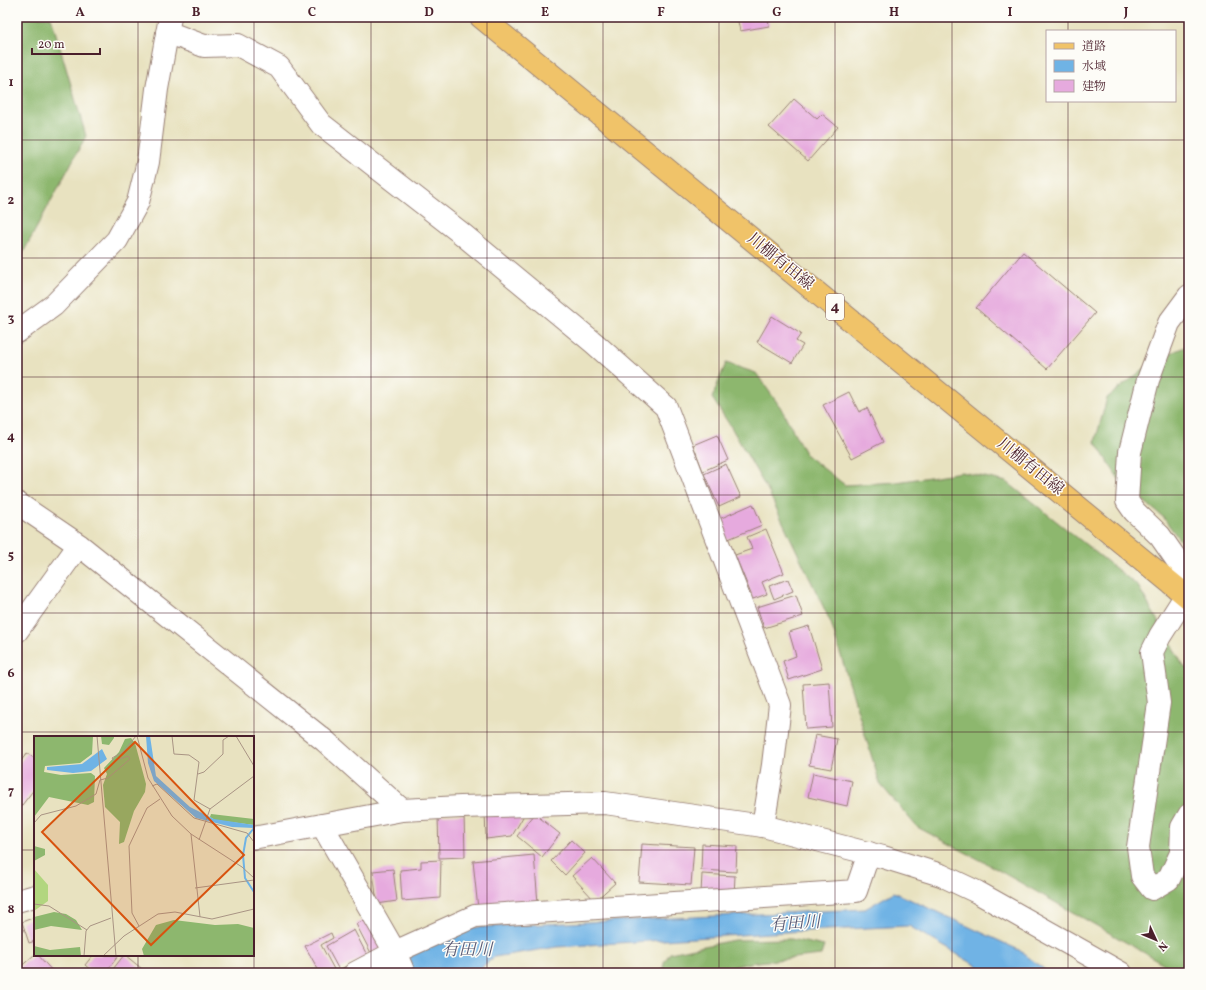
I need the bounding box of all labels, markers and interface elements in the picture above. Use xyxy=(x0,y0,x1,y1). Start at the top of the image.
text: A xyxy=(75,4,85,22)
text: B xyxy=(192,4,201,22)
text: C xyxy=(308,4,316,22)
text: D xyxy=(424,4,434,22)
text: E xyxy=(541,4,549,22)
text: F xyxy=(657,4,665,22)
text: G xyxy=(772,4,782,22)
text: H xyxy=(889,4,899,22)
text: I xyxy=(1008,4,1013,22)
text: J xyxy=(1123,4,1129,22)
scale bar xyxy=(32,30,100,56)
legend xyxy=(1046,30,1176,102)
text: 20 m xyxy=(38,37,65,53)
text: 道路 xyxy=(1082,39,1106,55)
text: 水域 xyxy=(1082,59,1106,75)
text: 1 xyxy=(8,74,14,92)
text: 建物 xyxy=(1082,79,1106,95)
text: 2 xyxy=(8,192,15,210)
street label: 川棚有田線 xyxy=(742,228,818,296)
road number: 4 xyxy=(826,294,844,320)
text: 3 xyxy=(8,310,15,328)
text: 4 xyxy=(7,428,15,446)
street label: 川棚有田線 xyxy=(992,433,1068,501)
text: 5 xyxy=(8,547,14,565)
text: 6 xyxy=(7,665,15,683)
inset map xyxy=(34,736,254,956)
text: 7 xyxy=(8,783,14,801)
text: 8 xyxy=(7,901,15,919)
water label: 有田川 xyxy=(769,911,823,937)
north arrow xyxy=(1136,920,1176,960)
text: N xyxy=(1154,938,1170,954)
water label: 有田川 xyxy=(442,939,494,962)

